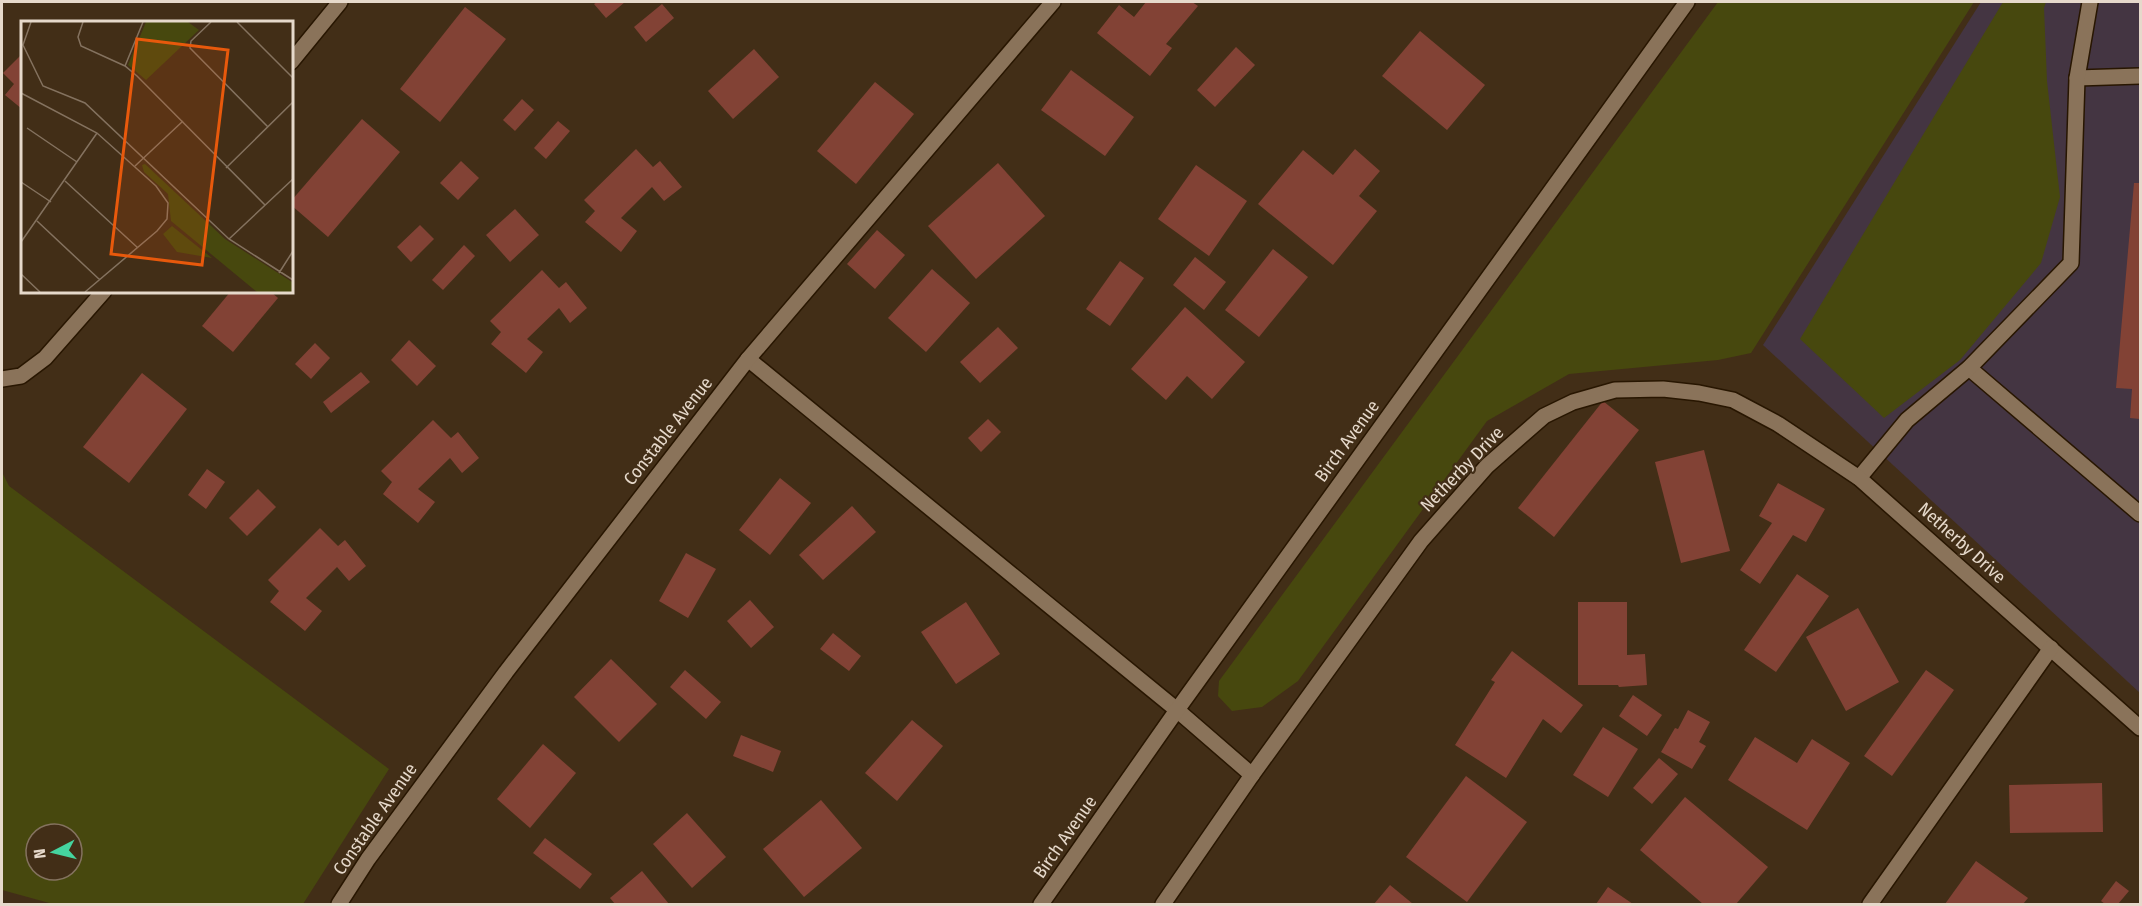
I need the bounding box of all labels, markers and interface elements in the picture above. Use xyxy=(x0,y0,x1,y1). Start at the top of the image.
inset map xyxy=(21,21,292,292)
street label: Constable Avenue xyxy=(619,372,717,490)
street label: Birch Avenue xyxy=(1310,396,1384,486)
street label: Netherby Drive xyxy=(1416,422,1508,516)
street label: Netherby Drive xyxy=(1914,498,2010,588)
street label: Constable Avenue xyxy=(328,759,422,879)
street label: Birch Avenue xyxy=(1029,791,1102,882)
north arrow xyxy=(24,822,84,882)
text: N xyxy=(30,848,50,860)

